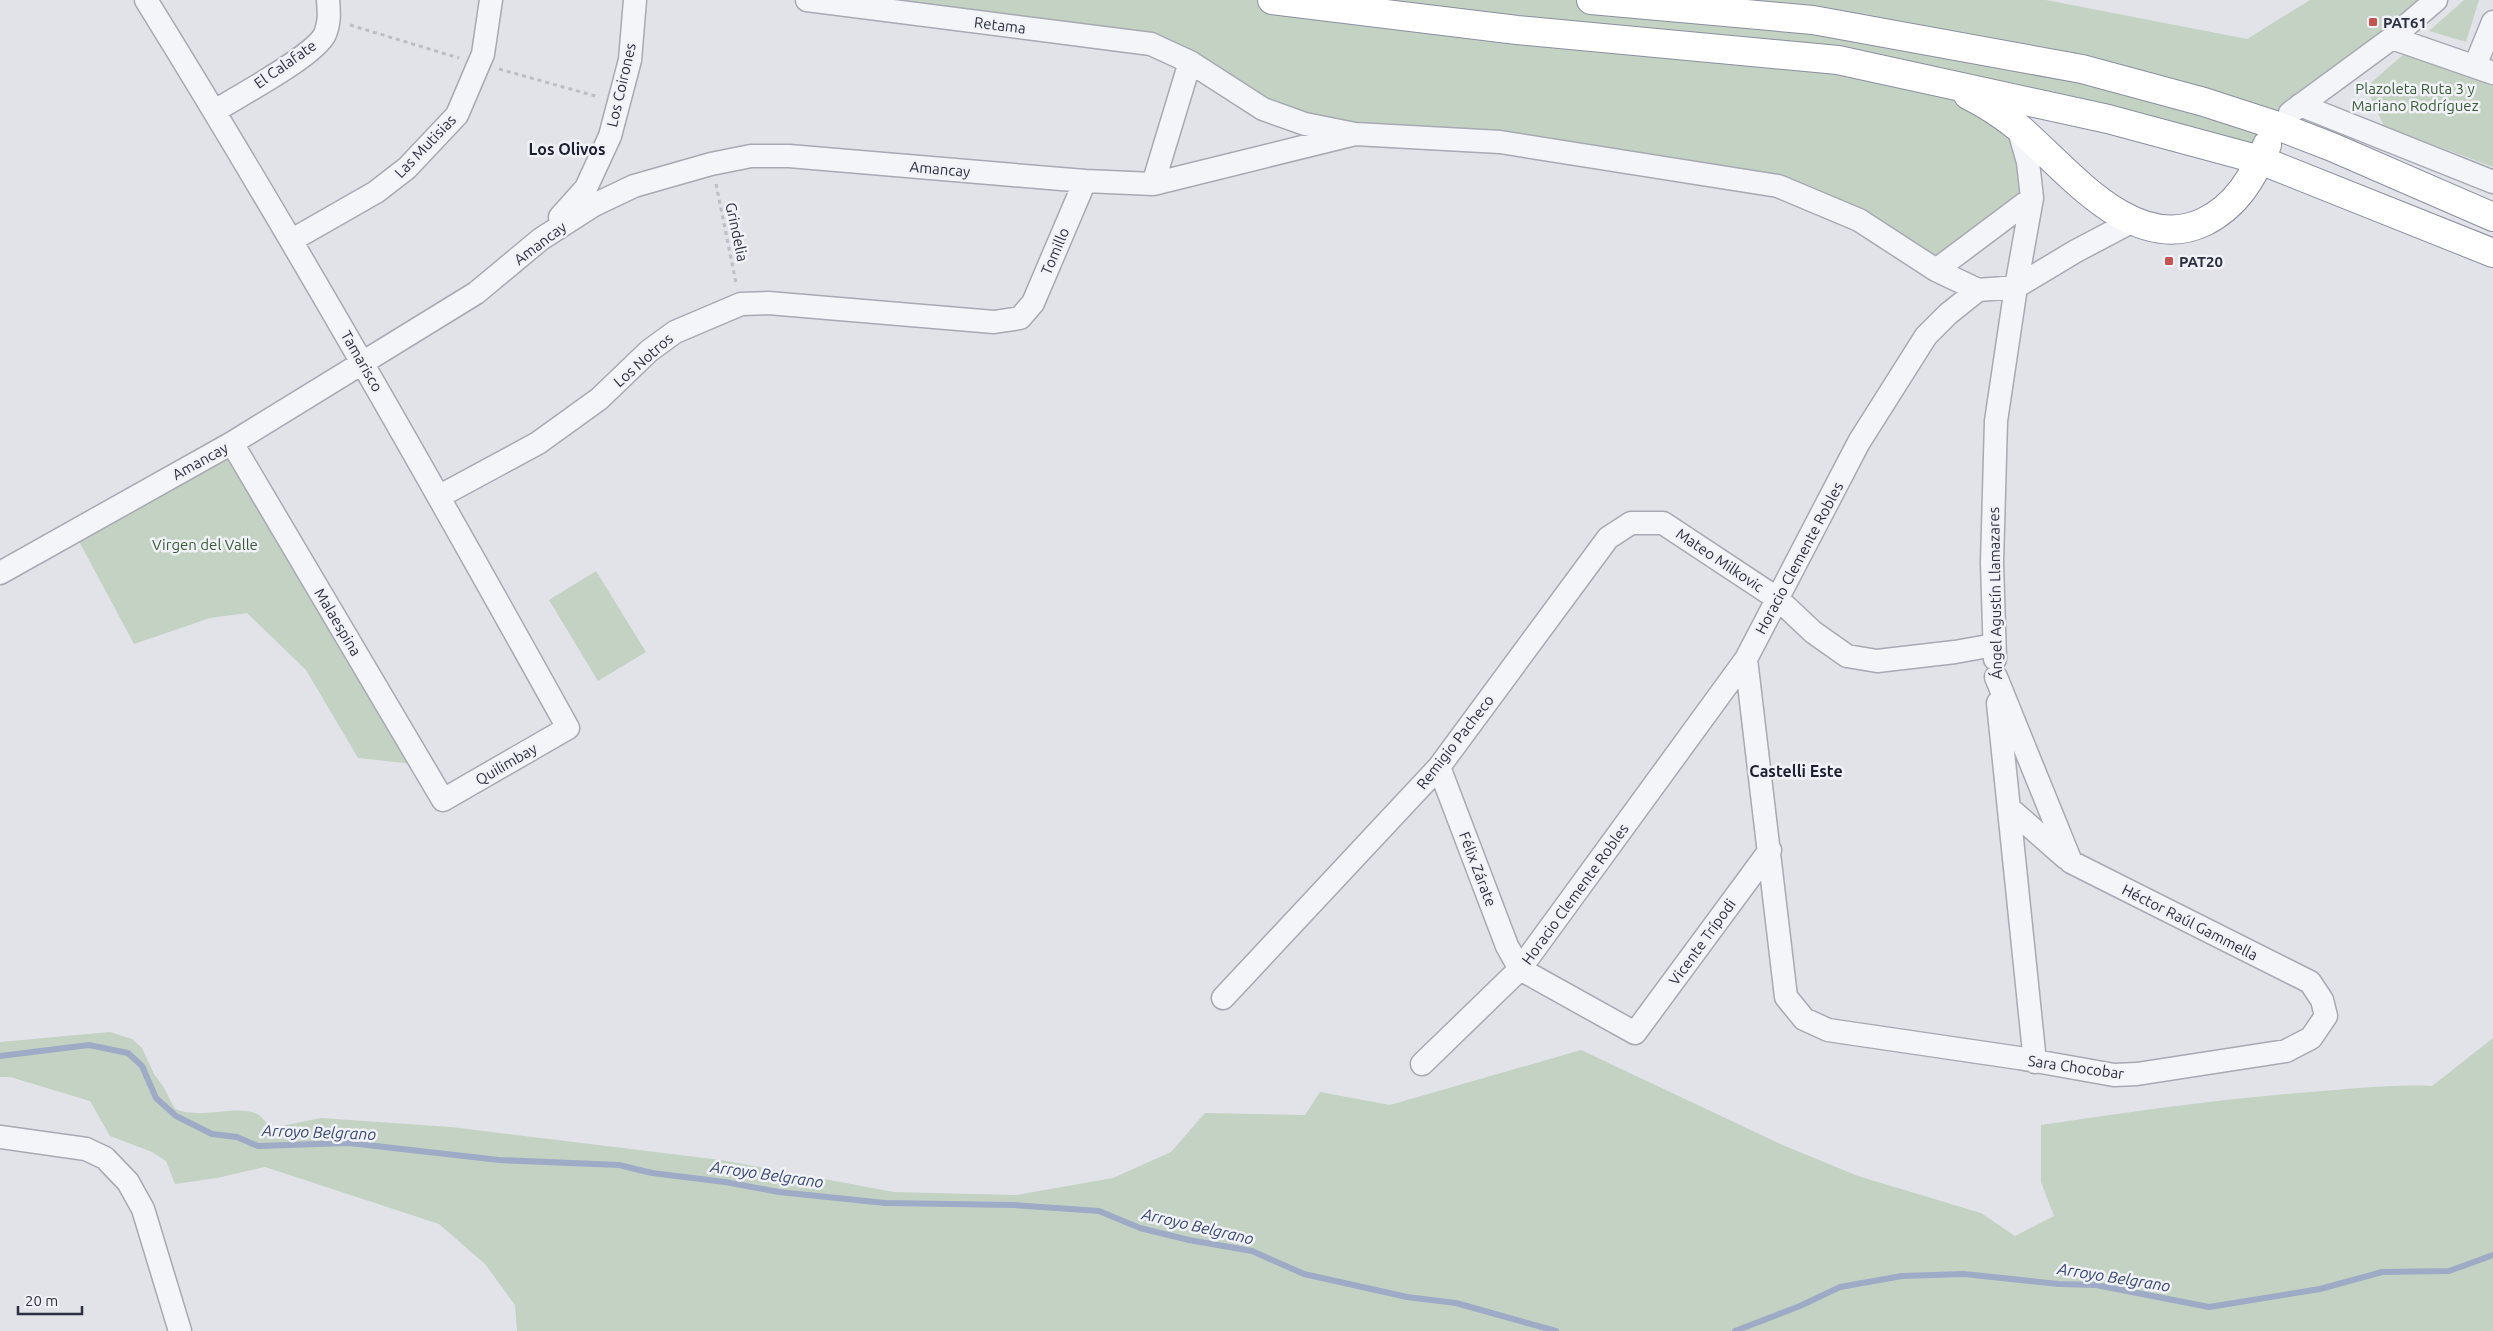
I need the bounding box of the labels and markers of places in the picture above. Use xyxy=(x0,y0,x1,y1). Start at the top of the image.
place label: PAT61 xyxy=(2383,14,2427,31)
marker: PAT61 xyxy=(2367,16,2379,28)
place label: PAT20 xyxy=(2179,253,2223,270)
marker: PAT20 xyxy=(2163,255,2175,267)

